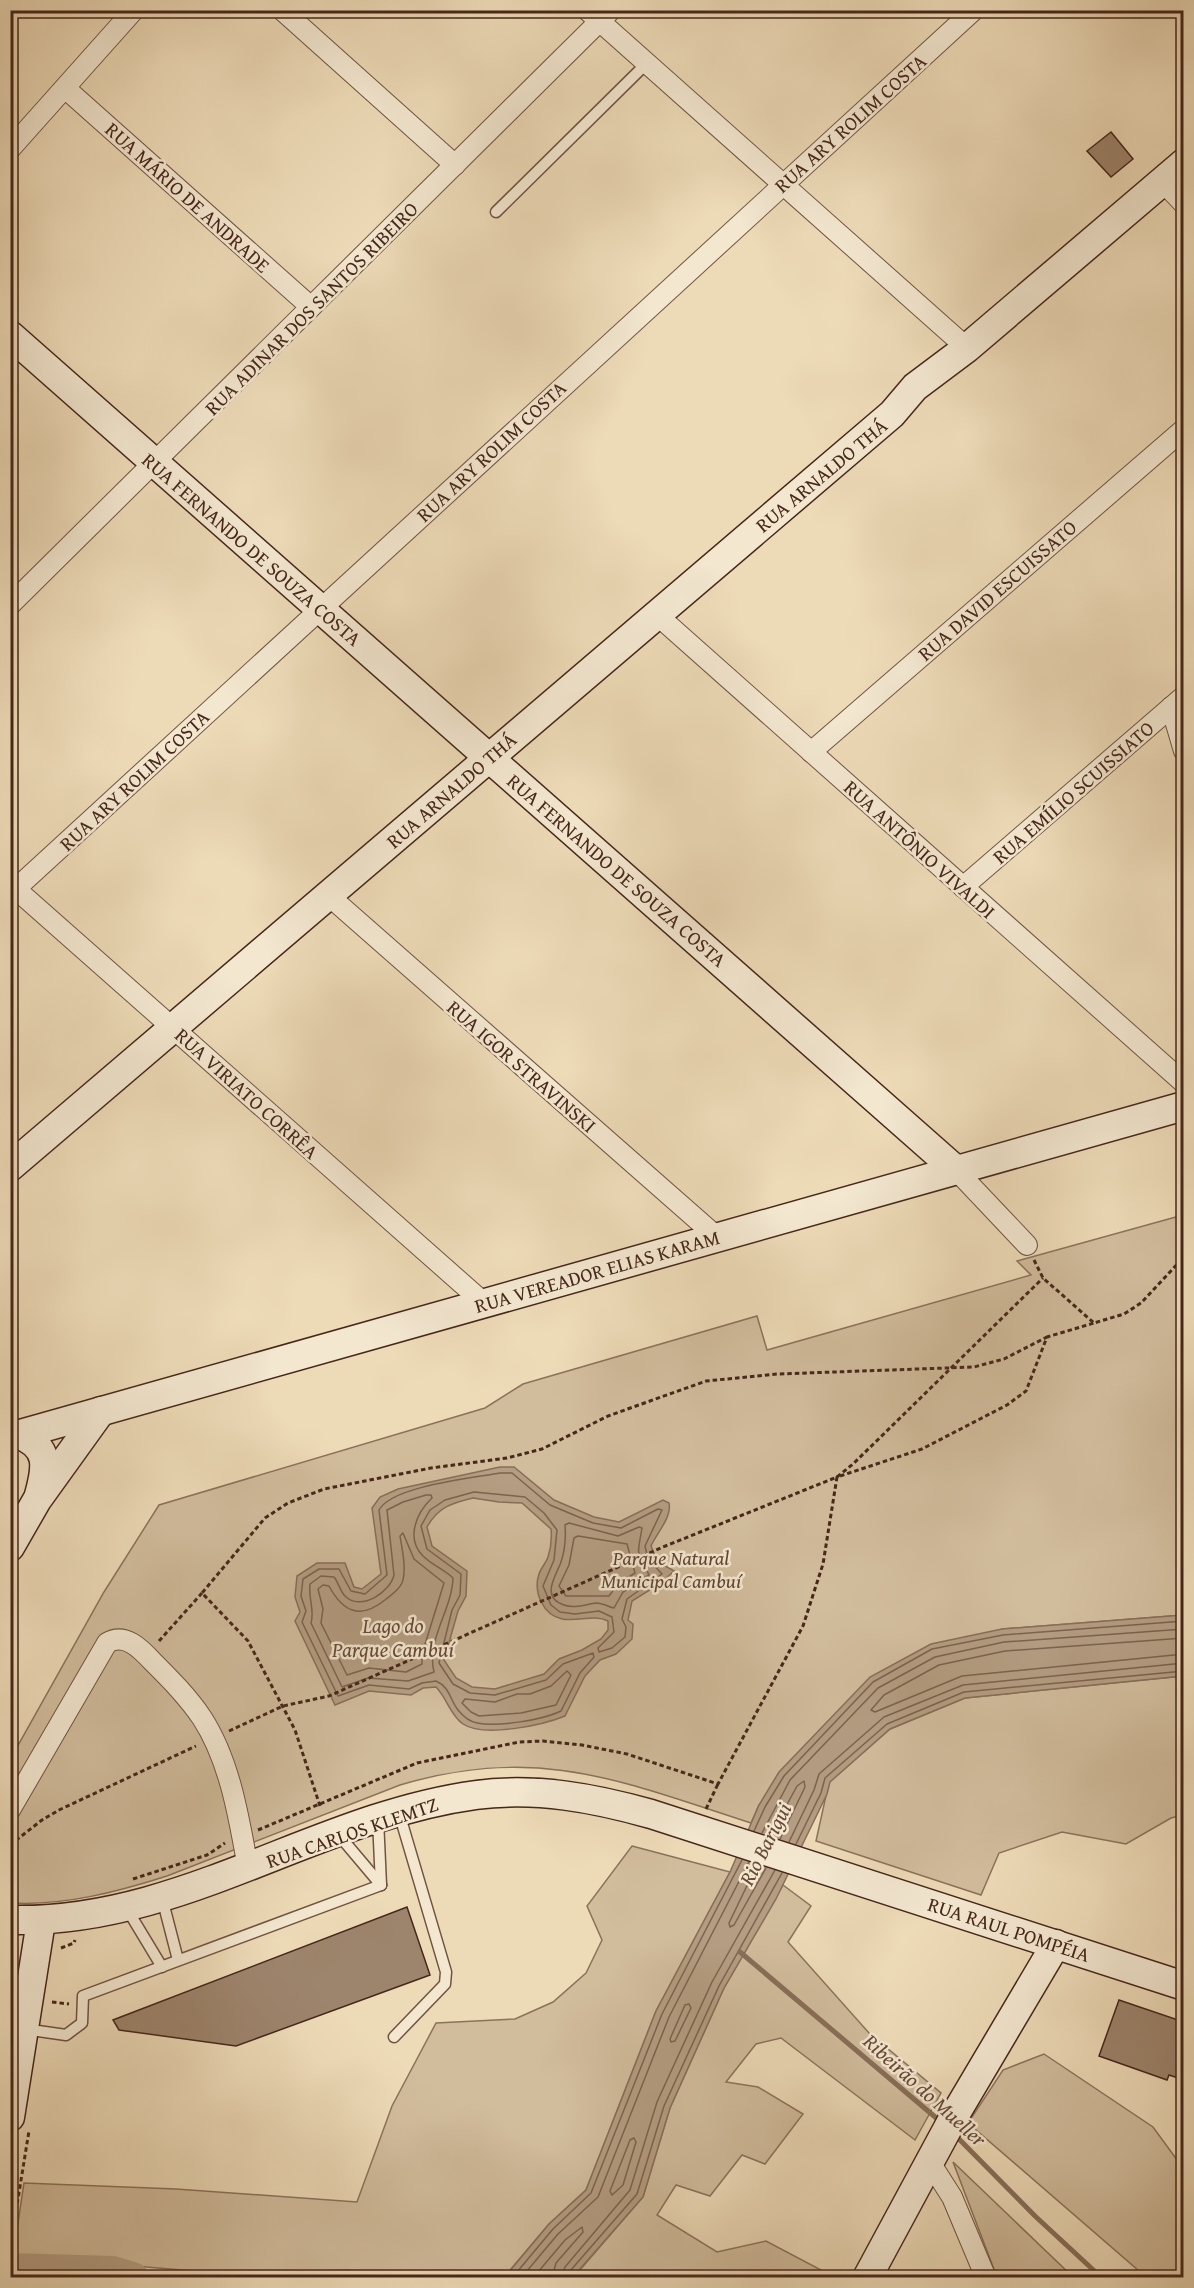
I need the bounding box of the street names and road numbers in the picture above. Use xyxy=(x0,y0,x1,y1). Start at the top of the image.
street label: RUA ARY ROLIM COSTA xyxy=(768,47,932,199)
street label: RUA MÁRIO DE ANDRADE xyxy=(99,115,277,279)
street label: RUA ADINAR DOS SANTOS RIBEIRO xyxy=(198,195,424,421)
street label: RUA ARY ROLIM COSTA xyxy=(410,374,572,528)
street label: RUA ARNALDO THÁ xyxy=(749,411,893,539)
street label: RUA FERNANDO DE SOUZA COSTA xyxy=(136,445,368,653)
street label: RUA DAVID ESCUISSATO xyxy=(911,513,1083,667)
street label: RUA ARY ROLIM COSTA xyxy=(53,703,215,857)
street label: RUA EMÍLIO SCUISSIATO xyxy=(986,714,1160,870)
street label: RUA ARNALDO THÁ xyxy=(380,725,522,855)
street label: RUA FERNANDO DE SOUZA COSTA xyxy=(501,766,733,974)
street label: RUA ANTÔNIO VIVALDI xyxy=(838,773,1002,925)
street label: RUA IGOR STRAVINSKI xyxy=(441,993,603,1139)
street label: RUA VIRIATO CORRÊA xyxy=(169,1021,325,1165)
street label: RUA VEREADOR ELIAS KARAM xyxy=(471,1222,723,1320)
street label: RUA CARLOS KLEMTZ xyxy=(262,1789,442,1875)
street label: RUA RAUL POMPÉIA xyxy=(924,1889,1094,1969)

